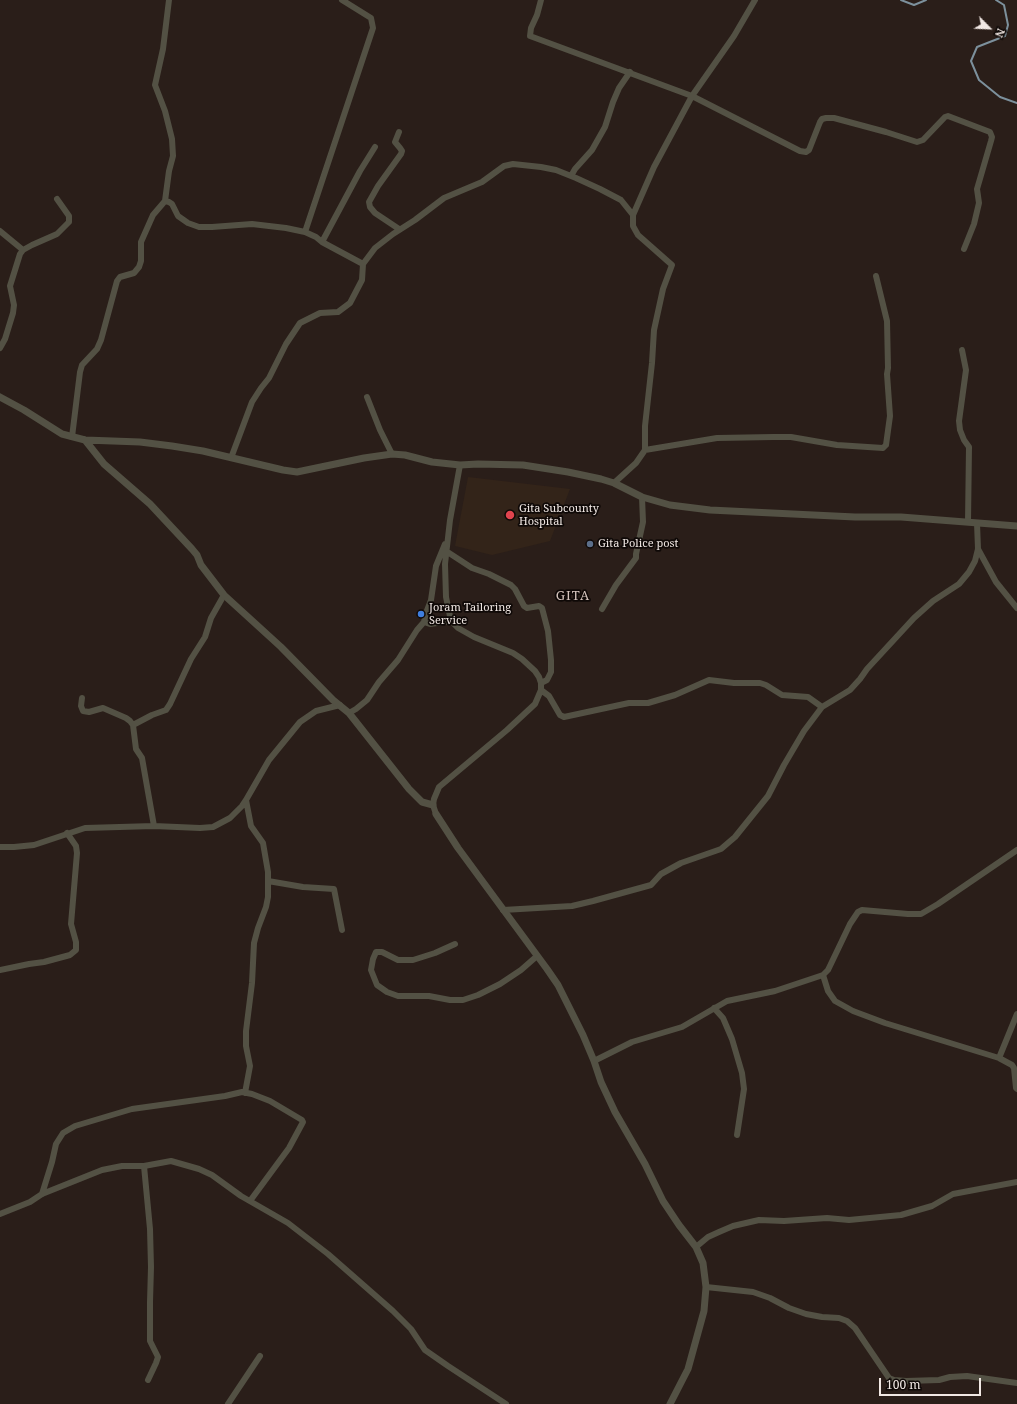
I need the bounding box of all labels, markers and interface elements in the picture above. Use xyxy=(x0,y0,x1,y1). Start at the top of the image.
north arrow xyxy=(969,8,1009,48)
text: N xyxy=(992,26,1009,40)
place label: Gita Subcounty Hospital xyxy=(519,502,599,528)
marker: Gita Subcounty Hospital xyxy=(504,509,516,521)
place label: Gita Police post xyxy=(598,537,678,551)
marker: Gita Police post xyxy=(585,539,595,549)
district label: GITA xyxy=(556,588,590,604)
place label: Joram Tailoring Service xyxy=(429,601,511,627)
marker: Joram Tailoring Service xyxy=(416,609,426,619)
scale bar xyxy=(881,1370,983,1396)
text: 100 m xyxy=(886,1376,921,1393)

